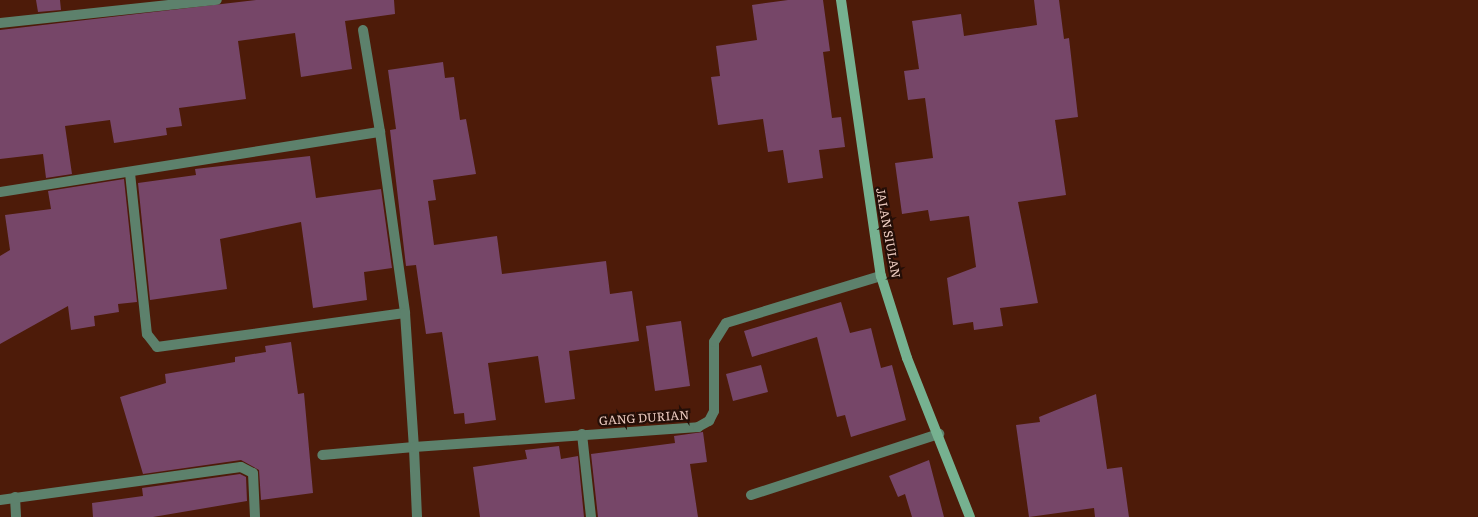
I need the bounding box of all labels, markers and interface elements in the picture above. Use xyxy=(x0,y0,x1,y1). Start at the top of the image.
street label: JALAN SIULAN xyxy=(873,187,903,279)
street label: GANG DURIAN xyxy=(598,408,690,428)

